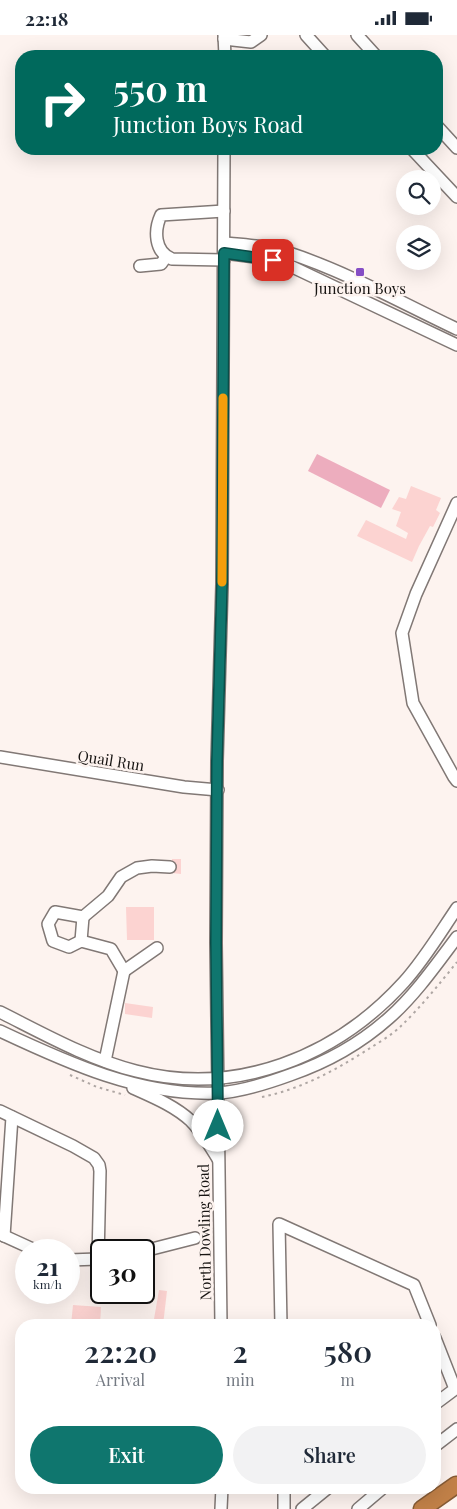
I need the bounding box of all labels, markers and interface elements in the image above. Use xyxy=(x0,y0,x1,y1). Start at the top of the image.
text: 22:18 xyxy=(25,5,68,31)
text: 550 m xyxy=(113,64,208,111)
icon: right xyxy=(30,70,95,135)
text: Junction Boys Road xyxy=(113,109,303,139)
map controls xyxy=(396,170,441,270)
button: search xyxy=(396,170,441,215)
button: layers xyxy=(396,225,441,270)
pin xyxy=(252,239,294,281)
icon: arrive xyxy=(259,246,287,274)
marker: Junction Boys xyxy=(354,266,366,278)
place label: Junction Boys xyxy=(313,278,406,298)
street label: Quail Run xyxy=(76,745,146,775)
position arrow xyxy=(191,1099,243,1151)
street label: North Dowling Road xyxy=(193,1163,215,1300)
speed limit sign: 30 xyxy=(90,1239,155,1304)
text: 21 xyxy=(36,1249,59,1282)
text: km/h xyxy=(33,1276,62,1292)
text: 22:20 xyxy=(84,1331,157,1371)
text: 2 xyxy=(233,1331,248,1371)
text: 580 xyxy=(323,1331,372,1371)
text: Arrival xyxy=(96,1369,145,1390)
text: min xyxy=(226,1369,254,1390)
text: m xyxy=(341,1369,355,1390)
button: Exit xyxy=(30,1426,223,1484)
button: Share xyxy=(233,1426,426,1484)

